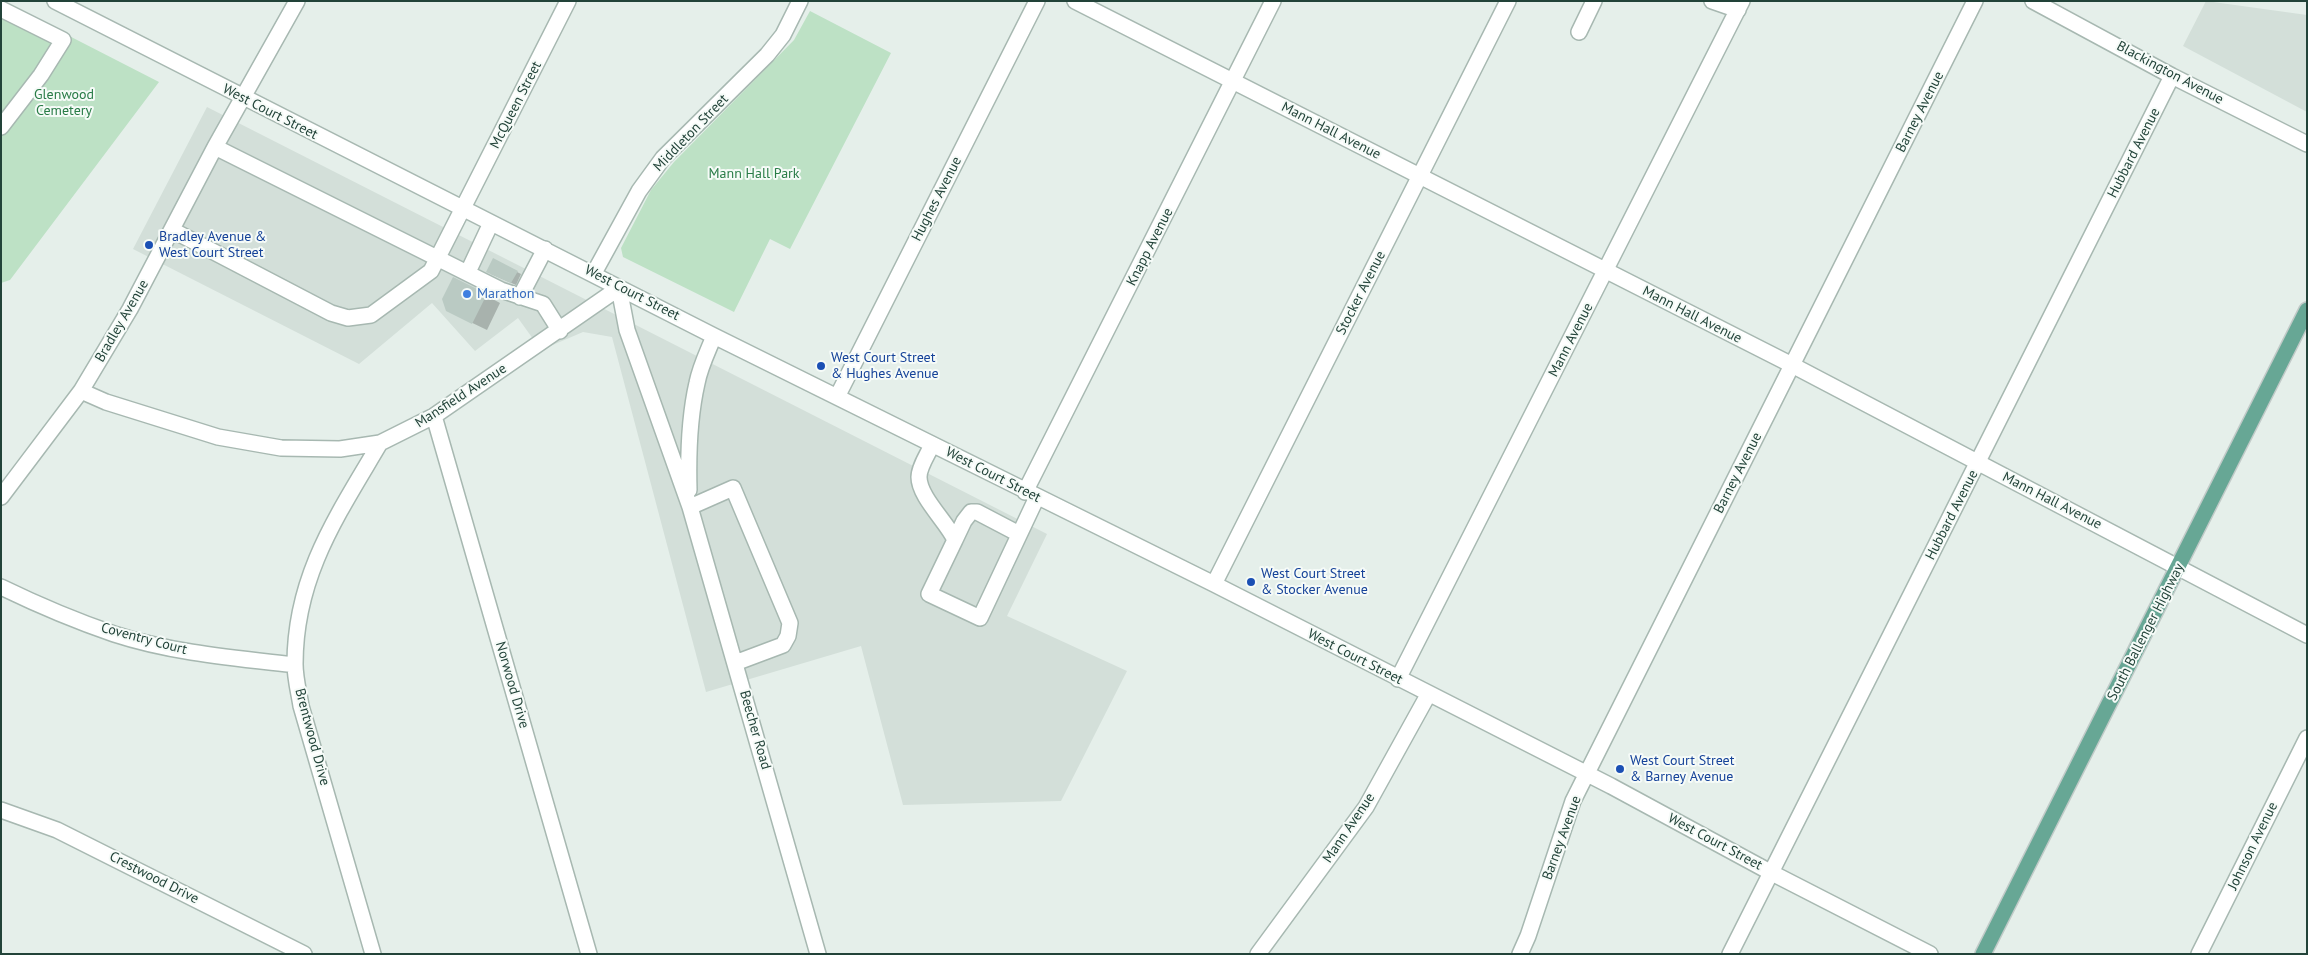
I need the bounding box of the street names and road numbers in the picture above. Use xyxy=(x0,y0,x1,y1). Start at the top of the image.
street label: Blackington Avenue xyxy=(2114,38,2226,108)
street label: McQueen Street xyxy=(487,59,545,151)
street label: Barney Avenue xyxy=(1892,69,1948,155)
street label: West Court Street xyxy=(220,81,320,143)
street label: Middleton Street xyxy=(650,91,732,175)
street label: Mann Hall Avenue xyxy=(1279,99,1383,163)
street label: Hubbard Avenue xyxy=(2104,105,2164,201)
street label: Hughes Avenue xyxy=(908,154,966,244)
street label: Knapp Avenue xyxy=(1123,205,1177,289)
street label: Stocker Avenue xyxy=(1333,248,1389,338)
street label: West Court Street xyxy=(582,262,682,324)
street label: Bradley Avenue xyxy=(92,277,152,365)
street label: Mann Hall Avenue xyxy=(1640,283,1744,347)
street label: Mann Avenue xyxy=(1545,300,1597,380)
street label: Mansfield Avenue xyxy=(412,360,510,432)
street label: Barney Avenue xyxy=(1710,430,1766,516)
street label: West Court Street xyxy=(943,444,1043,506)
street label: Hubbard Avenue xyxy=(1922,467,1982,563)
street label: Mann Hall Avenue xyxy=(2000,469,2104,533)
street label: South Ballenger Highway xyxy=(2104,561,2188,703)
street label: Coventry Court xyxy=(99,619,189,659)
street label: West Court Street xyxy=(1305,626,1405,688)
street label: Norwood Drive xyxy=(492,640,532,730)
street label: Brentwood Drive xyxy=(291,686,333,788)
street label: Beecher Road xyxy=(736,689,774,771)
street label: Mann Avenue xyxy=(1319,790,1379,866)
street label: Barney Avenue xyxy=(1539,794,1585,882)
street label: Johnson Avenue xyxy=(2225,799,2281,893)
street label: West Court Street xyxy=(1665,810,1765,874)
street label: Crestwood Drive xyxy=(107,848,201,908)

